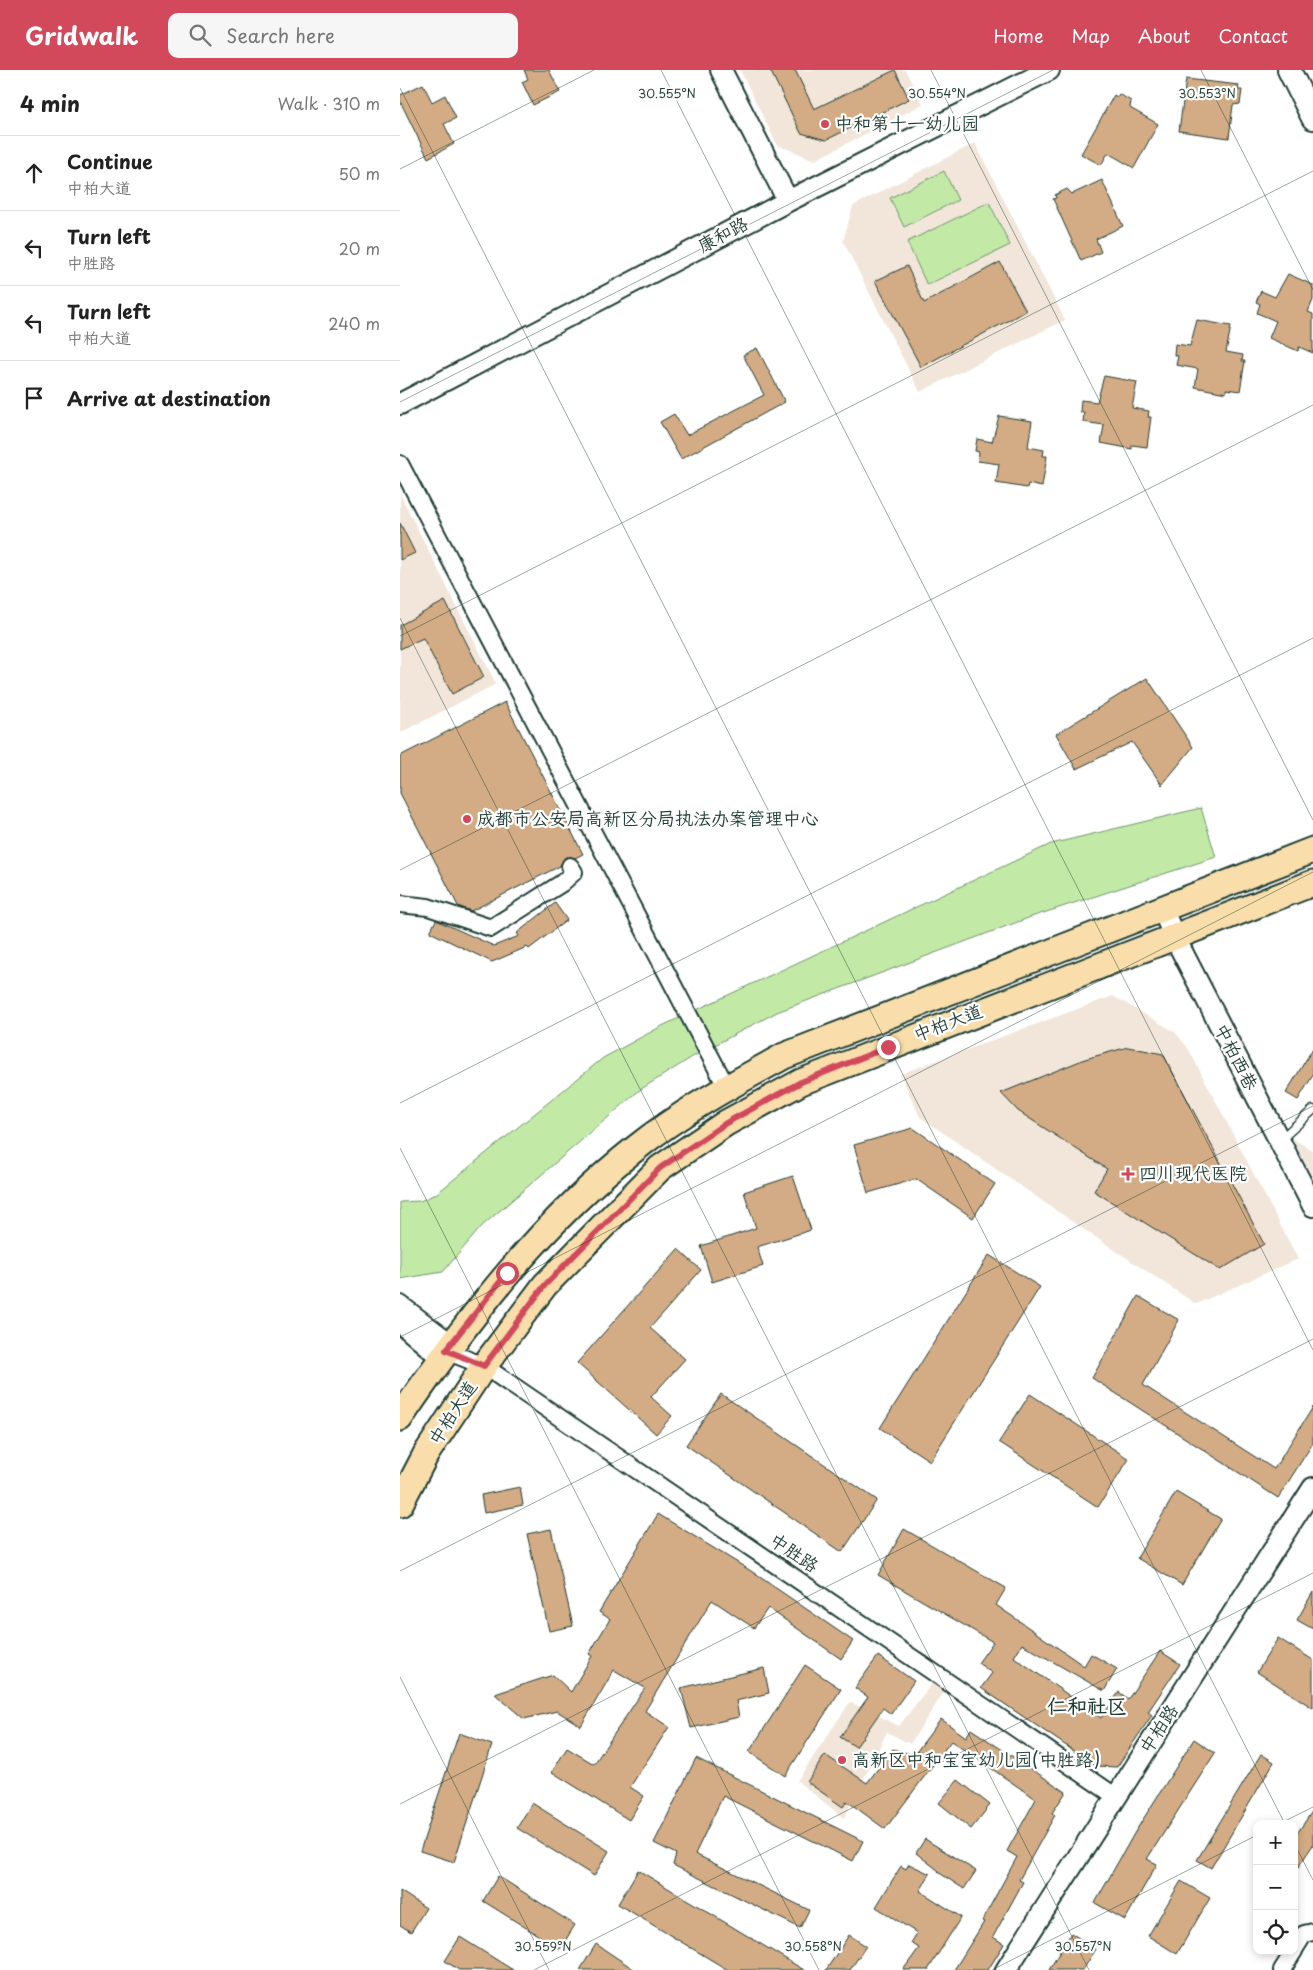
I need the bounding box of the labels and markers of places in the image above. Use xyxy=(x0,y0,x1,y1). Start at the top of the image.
place label: 中和第十一幼儿园 xyxy=(835,109,979,136)
marker: 中和第十一幼儿园 xyxy=(819,118,831,130)
place label: 成都市公安局高新区分局执法办案管理中心 xyxy=(477,804,819,831)
marker: 成都市公安局高新区分局执法办案管理中心 xyxy=(461,813,473,825)
place label: 四川现代医院 xyxy=(1139,1159,1247,1186)
marker: 四川现代医院 xyxy=(1121,1167,1135,1181)
place label: 高新区中和宝宝幼儿园(中胜路) xyxy=(852,1745,1100,1772)
marker: 高新区中和宝宝幼儿园(中胜路) xyxy=(836,1754,848,1766)

